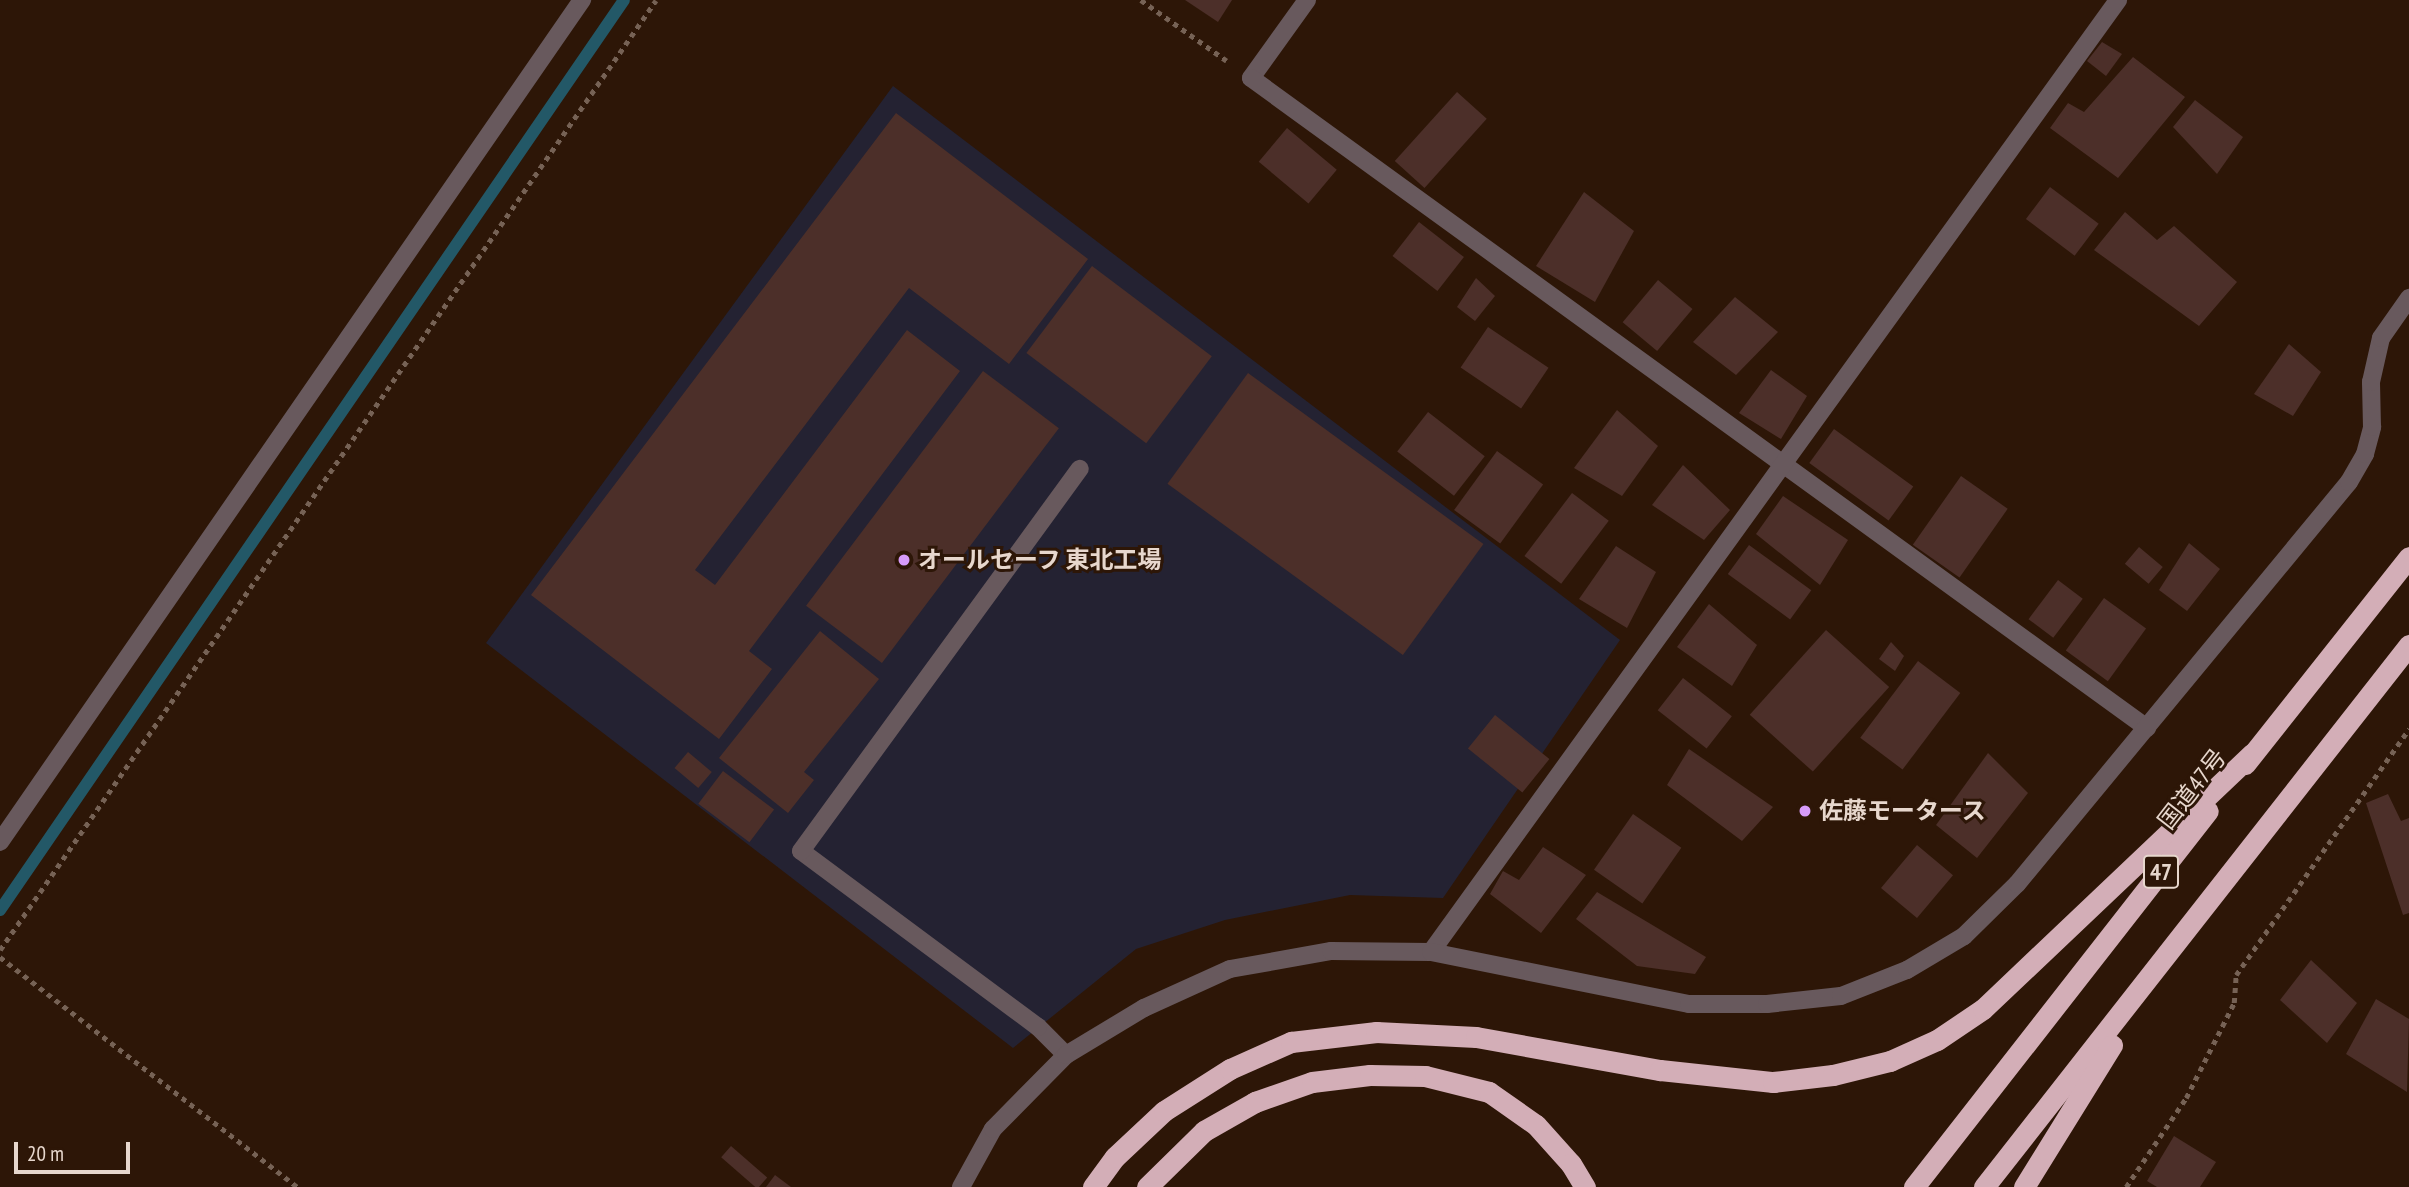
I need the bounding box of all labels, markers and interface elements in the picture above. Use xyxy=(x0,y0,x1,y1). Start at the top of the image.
place label: オールセーフ 東北工場 xyxy=(918,546,1163,574)
marker: オールセーフ 東北工場 xyxy=(896,552,912,568)
street label: 国道47号 xyxy=(2152,743,2232,835)
place label: 佐藤モータース xyxy=(1819,797,1987,825)
marker: 佐藤モータース xyxy=(1797,803,1813,819)
road number: 47 xyxy=(2142,852,2180,892)
scale bar xyxy=(18,1128,133,1172)
text: 20 m xyxy=(27,1140,64,1167)

